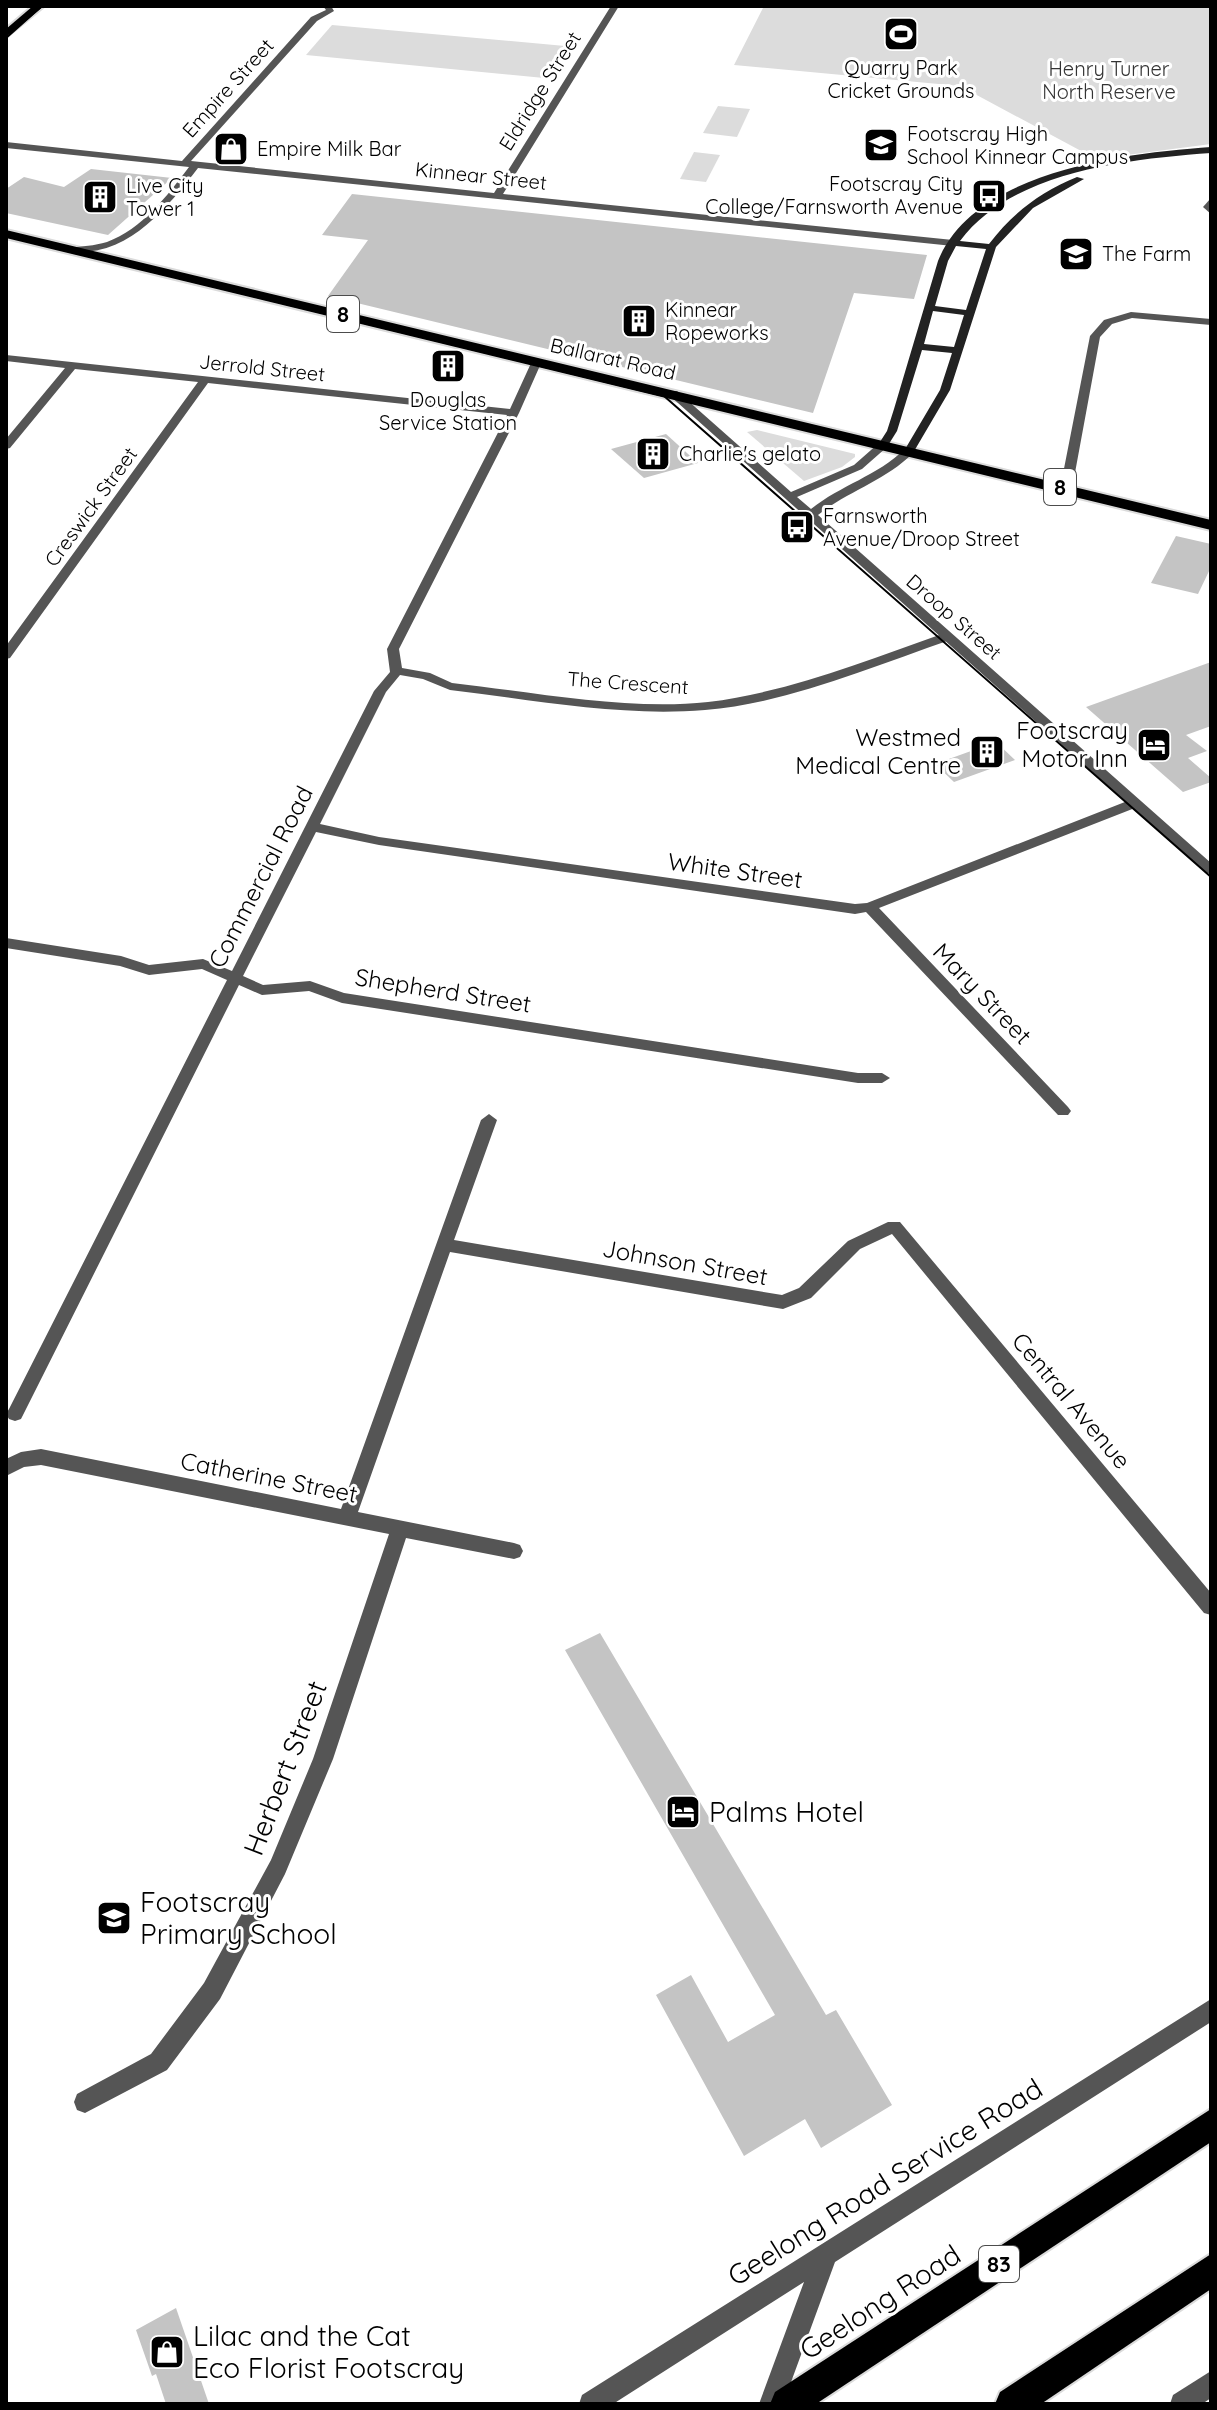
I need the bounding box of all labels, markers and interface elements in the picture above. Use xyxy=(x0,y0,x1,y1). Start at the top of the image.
sports icon: Quarry Park Cricket Grounds xyxy=(882,15,920,53)
street label: Eldridge Street xyxy=(493,26,586,155)
street label: Empire Street xyxy=(177,33,279,142)
place label: Quarry Park Cricket Grounds xyxy=(828,55,974,103)
park label: Henry Turner North Reserve xyxy=(1042,56,1176,104)
place label: Footscray High School Kinnear Campus xyxy=(907,121,1128,169)
school or university icon: Footscray High School Kinnear Campus xyxy=(862,126,900,164)
shop icon: Empire Milk Bar xyxy=(212,130,250,168)
place label: Empire Milk Bar xyxy=(257,136,402,161)
street label: Kinnear Street xyxy=(414,156,548,195)
place label: Footscray City College/Farnsworth Avenue xyxy=(705,171,963,219)
place label: Live City Tower 1 xyxy=(126,173,204,221)
bus stop icon: Footscray City College/Farnsworth Avenue xyxy=(970,177,1008,215)
building icon: Live City Tower 1 xyxy=(81,178,119,216)
school or university icon: The Farm xyxy=(1057,235,1095,273)
place label: The Farm xyxy=(1102,241,1191,266)
road number: 8 xyxy=(327,296,359,332)
place label: Kinnear Ropeworks xyxy=(665,297,769,345)
building icon: Kinnear Ropeworks xyxy=(620,302,658,340)
street label: Ballarat Road xyxy=(548,332,678,385)
building icon: Douglas Service Station xyxy=(429,347,467,385)
street label: Jerrold Street xyxy=(198,348,326,387)
place label: Douglas Service Station xyxy=(379,387,517,435)
building icon: Charlie's gelato xyxy=(634,435,672,473)
place label: Charlie's gelato xyxy=(679,441,821,466)
street label: Creswick Street xyxy=(39,442,142,571)
road number: 8 xyxy=(1044,469,1076,505)
place label: Farnsworth Avenue/Droop Street xyxy=(823,503,1020,551)
bus stop icon: Farnsworth Avenue/Droop Street xyxy=(778,508,816,546)
street label: Droop Street xyxy=(902,568,1007,665)
street label: The Crescent xyxy=(567,666,690,699)
place label: Footscray Motor Inn xyxy=(1016,715,1128,773)
place label: Westmed Medical Centre xyxy=(795,722,961,780)
hotel icon: Footscray Motor Inn xyxy=(1135,726,1173,764)
building icon: Westmed Medical Centre xyxy=(968,733,1006,771)
street label: Commercial Road xyxy=(201,781,319,972)
street label: White Street xyxy=(666,846,804,894)
street label: Mary Street xyxy=(927,936,1038,1050)
street label: Shepherd Street xyxy=(353,961,533,1019)
street label: Johnson Street xyxy=(600,1233,770,1291)
street label: Central Avenue xyxy=(1006,1326,1138,1475)
street label: Catherine Street xyxy=(178,1445,360,1509)
street label: Herbert Street xyxy=(235,1676,334,1860)
hotel icon: Palms Hotel xyxy=(664,1793,702,1831)
place label: Palms Hotel xyxy=(709,1794,864,1829)
place label: Footscray Primary School xyxy=(140,1884,337,1951)
school or university icon: Footscray Primary School xyxy=(95,1899,133,1937)
street label: Geelong Road Service Road xyxy=(721,2070,1049,2293)
street label: Geelong Road xyxy=(793,2237,967,2367)
road number: 83 xyxy=(979,2246,1019,2282)
place label: Lilac and the Cat Eco Florist Footscray xyxy=(193,2318,464,2385)
shop icon: Lilac and the Cat Eco Florist Footscray xyxy=(148,2333,186,2371)

